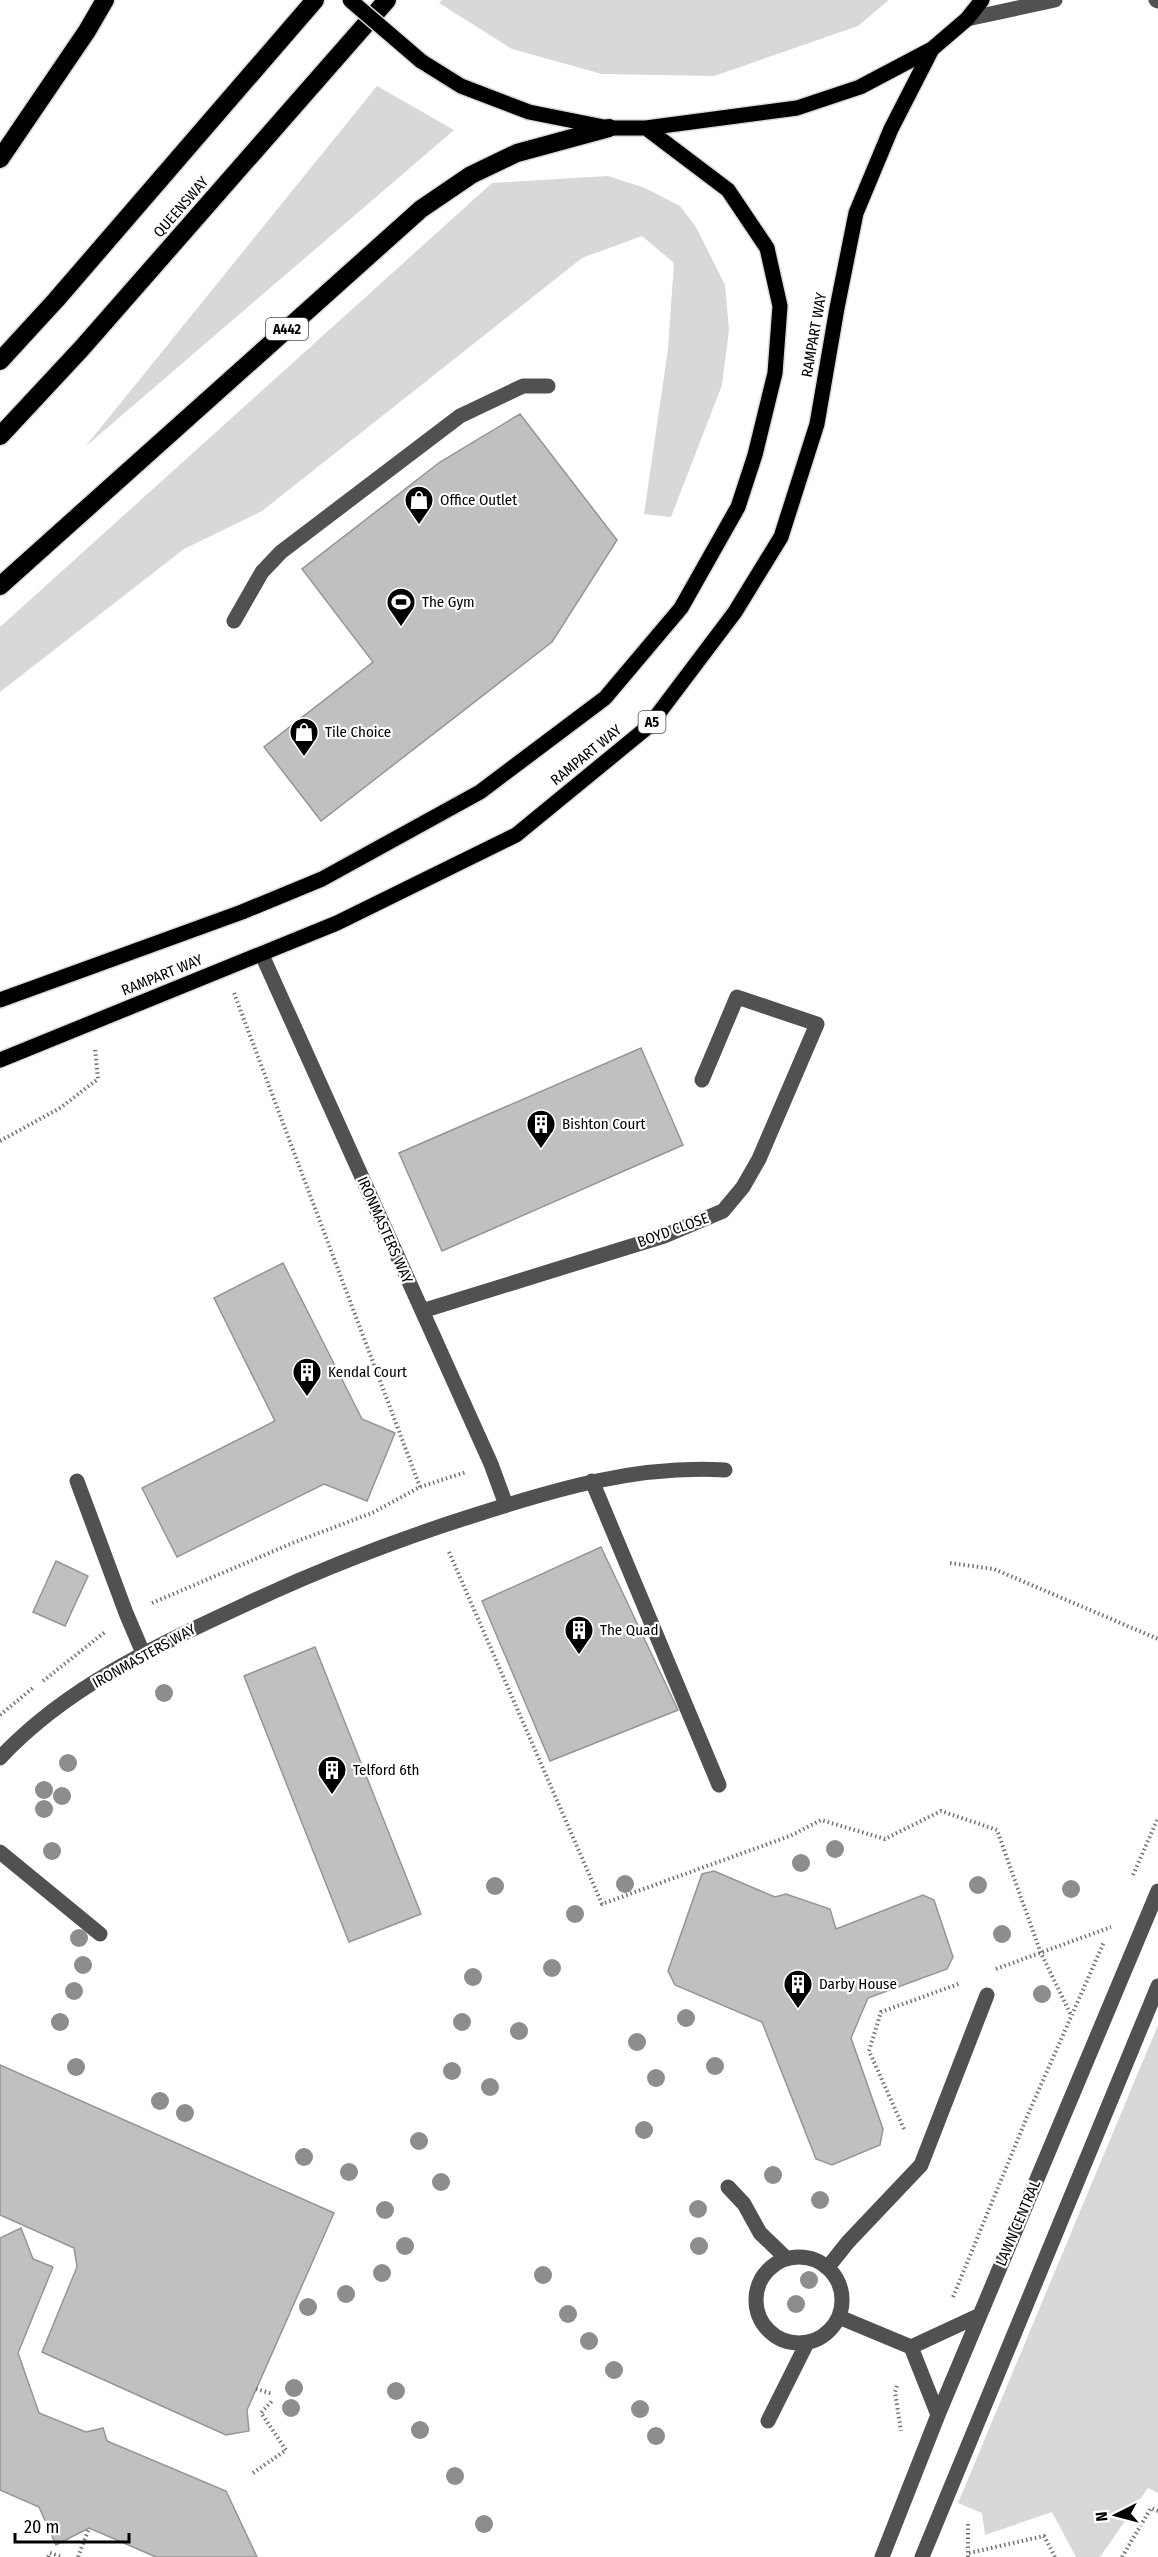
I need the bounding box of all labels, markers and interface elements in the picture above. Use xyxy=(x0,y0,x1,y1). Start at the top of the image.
street label: QUEENSWAY xyxy=(150,173,213,241)
street label: RAMPART WAY xyxy=(798,291,830,379)
road number: A442 xyxy=(266,318,308,340)
shop icon: Office Outlet xyxy=(403,484,435,526)
place label: Office Outlet xyxy=(440,491,517,509)
sports icon: The Gym xyxy=(385,586,417,628)
place label: The Gym xyxy=(422,593,475,611)
road number: A5 xyxy=(638,711,666,733)
shop icon: Tile Choice xyxy=(288,716,320,758)
street label: RAMPART WAY xyxy=(547,721,625,789)
place label: Tile Choice xyxy=(325,723,391,741)
street label: RAMPART WAY xyxy=(119,950,206,999)
building icon: Bishton Court xyxy=(525,1108,557,1150)
place label: Bishton Court xyxy=(562,1115,646,1133)
street label: IRONMASTERS WAY xyxy=(353,1174,417,1287)
street label: BOYD CLOSE xyxy=(635,1209,711,1251)
building icon: Kendal Court xyxy=(291,1356,323,1398)
place label: Kendal Court xyxy=(328,1363,407,1381)
building icon: The Quad xyxy=(563,1614,595,1656)
street label: IRONMASTERS WAY xyxy=(89,1620,199,1692)
place label: The Quad xyxy=(600,1621,658,1639)
building icon: Telford 6th xyxy=(316,1754,348,1796)
place label: Telford 6th xyxy=(353,1761,419,1779)
building icon: Darby House xyxy=(782,1968,814,2010)
place label: Darby House xyxy=(819,1975,897,1993)
street label: LAWN CENTRAL xyxy=(992,2177,1044,2269)
north arrow xyxy=(1086,2485,1146,2545)
scale bar xyxy=(15,2506,129,2544)
text: N xyxy=(1092,2511,1112,2522)
text: 20 m xyxy=(24,2516,59,2538)

